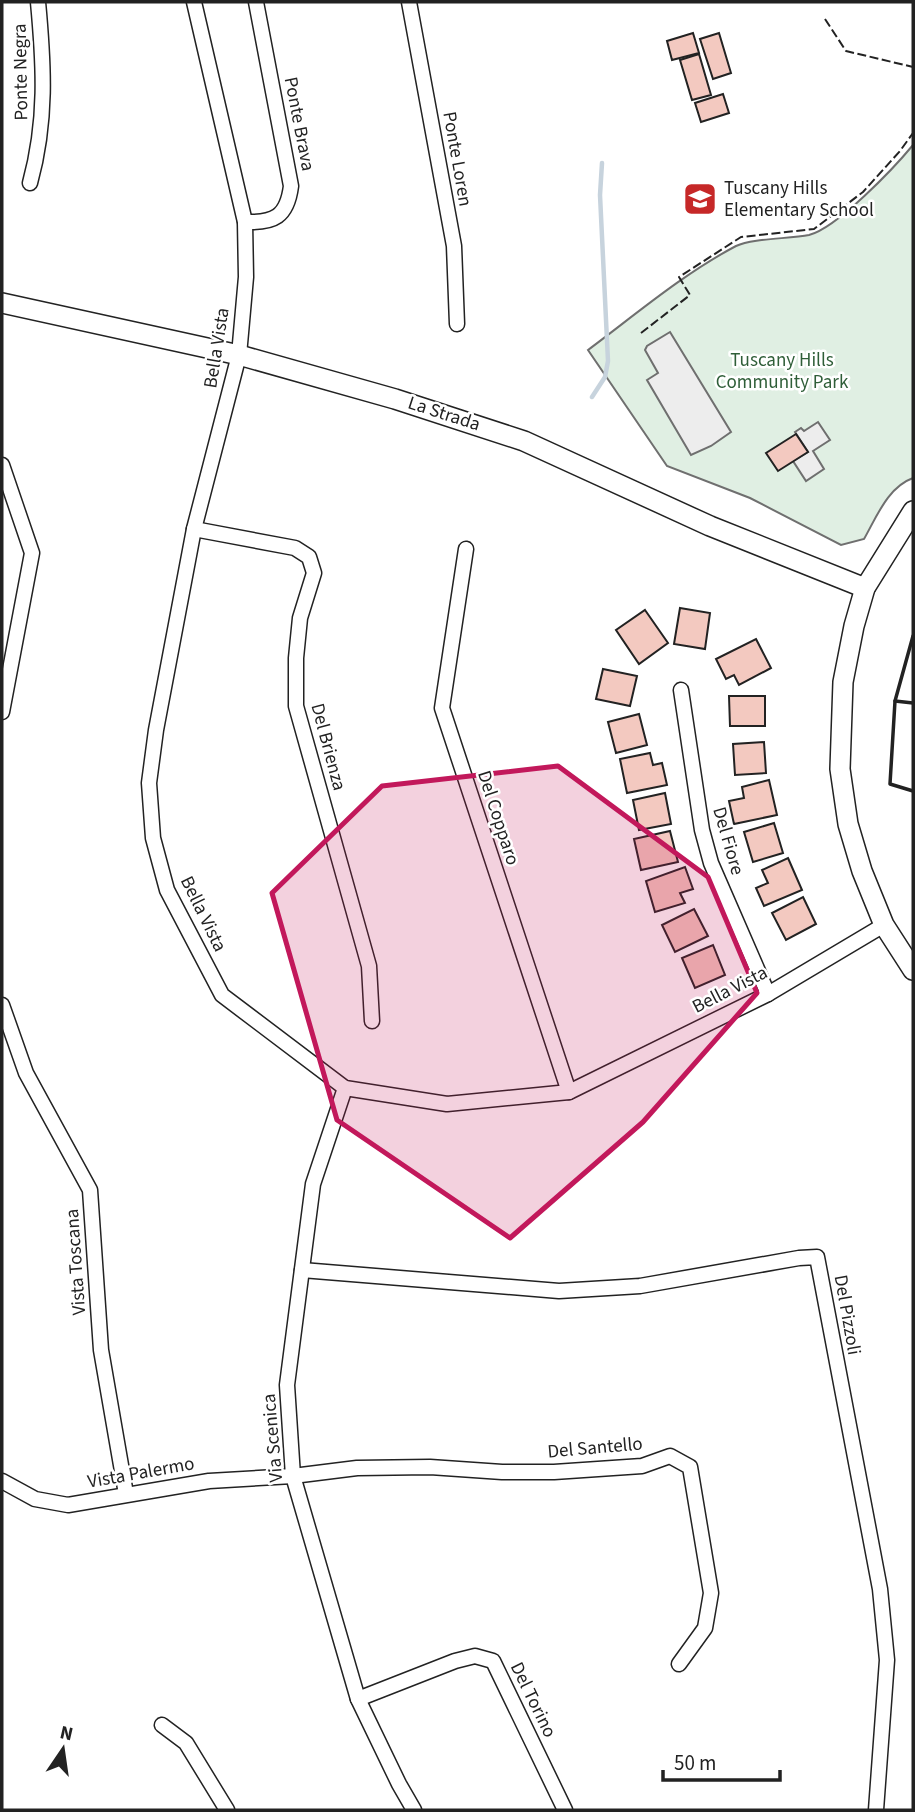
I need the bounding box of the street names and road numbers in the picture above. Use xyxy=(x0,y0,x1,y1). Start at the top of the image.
street label: Ponte Negra xyxy=(7,23,35,121)
street label: Ponte Brava xyxy=(277,75,321,173)
street label: Ponte Loren xyxy=(435,109,479,209)
street label: Bella Vista xyxy=(197,306,237,390)
street label: La Strada xyxy=(404,390,484,438)
street label: Del Brienza xyxy=(303,700,353,794)
street label: Del Copparo xyxy=(470,767,526,869)
street label: Del Fiore xyxy=(705,804,751,878)
street label: Bella Vista xyxy=(173,872,233,956)
street label: Bella Vista xyxy=(688,960,772,1020)
street label: Vista Toscana xyxy=(59,1208,93,1316)
street label: Del Pizzoli xyxy=(827,1273,867,1357)
street label: Via Scenica xyxy=(256,1393,290,1483)
street label: Del Santello xyxy=(546,1430,644,1466)
street label: Vista Palermo xyxy=(86,1450,196,1496)
street label: Del Torino xyxy=(503,1658,563,1742)

